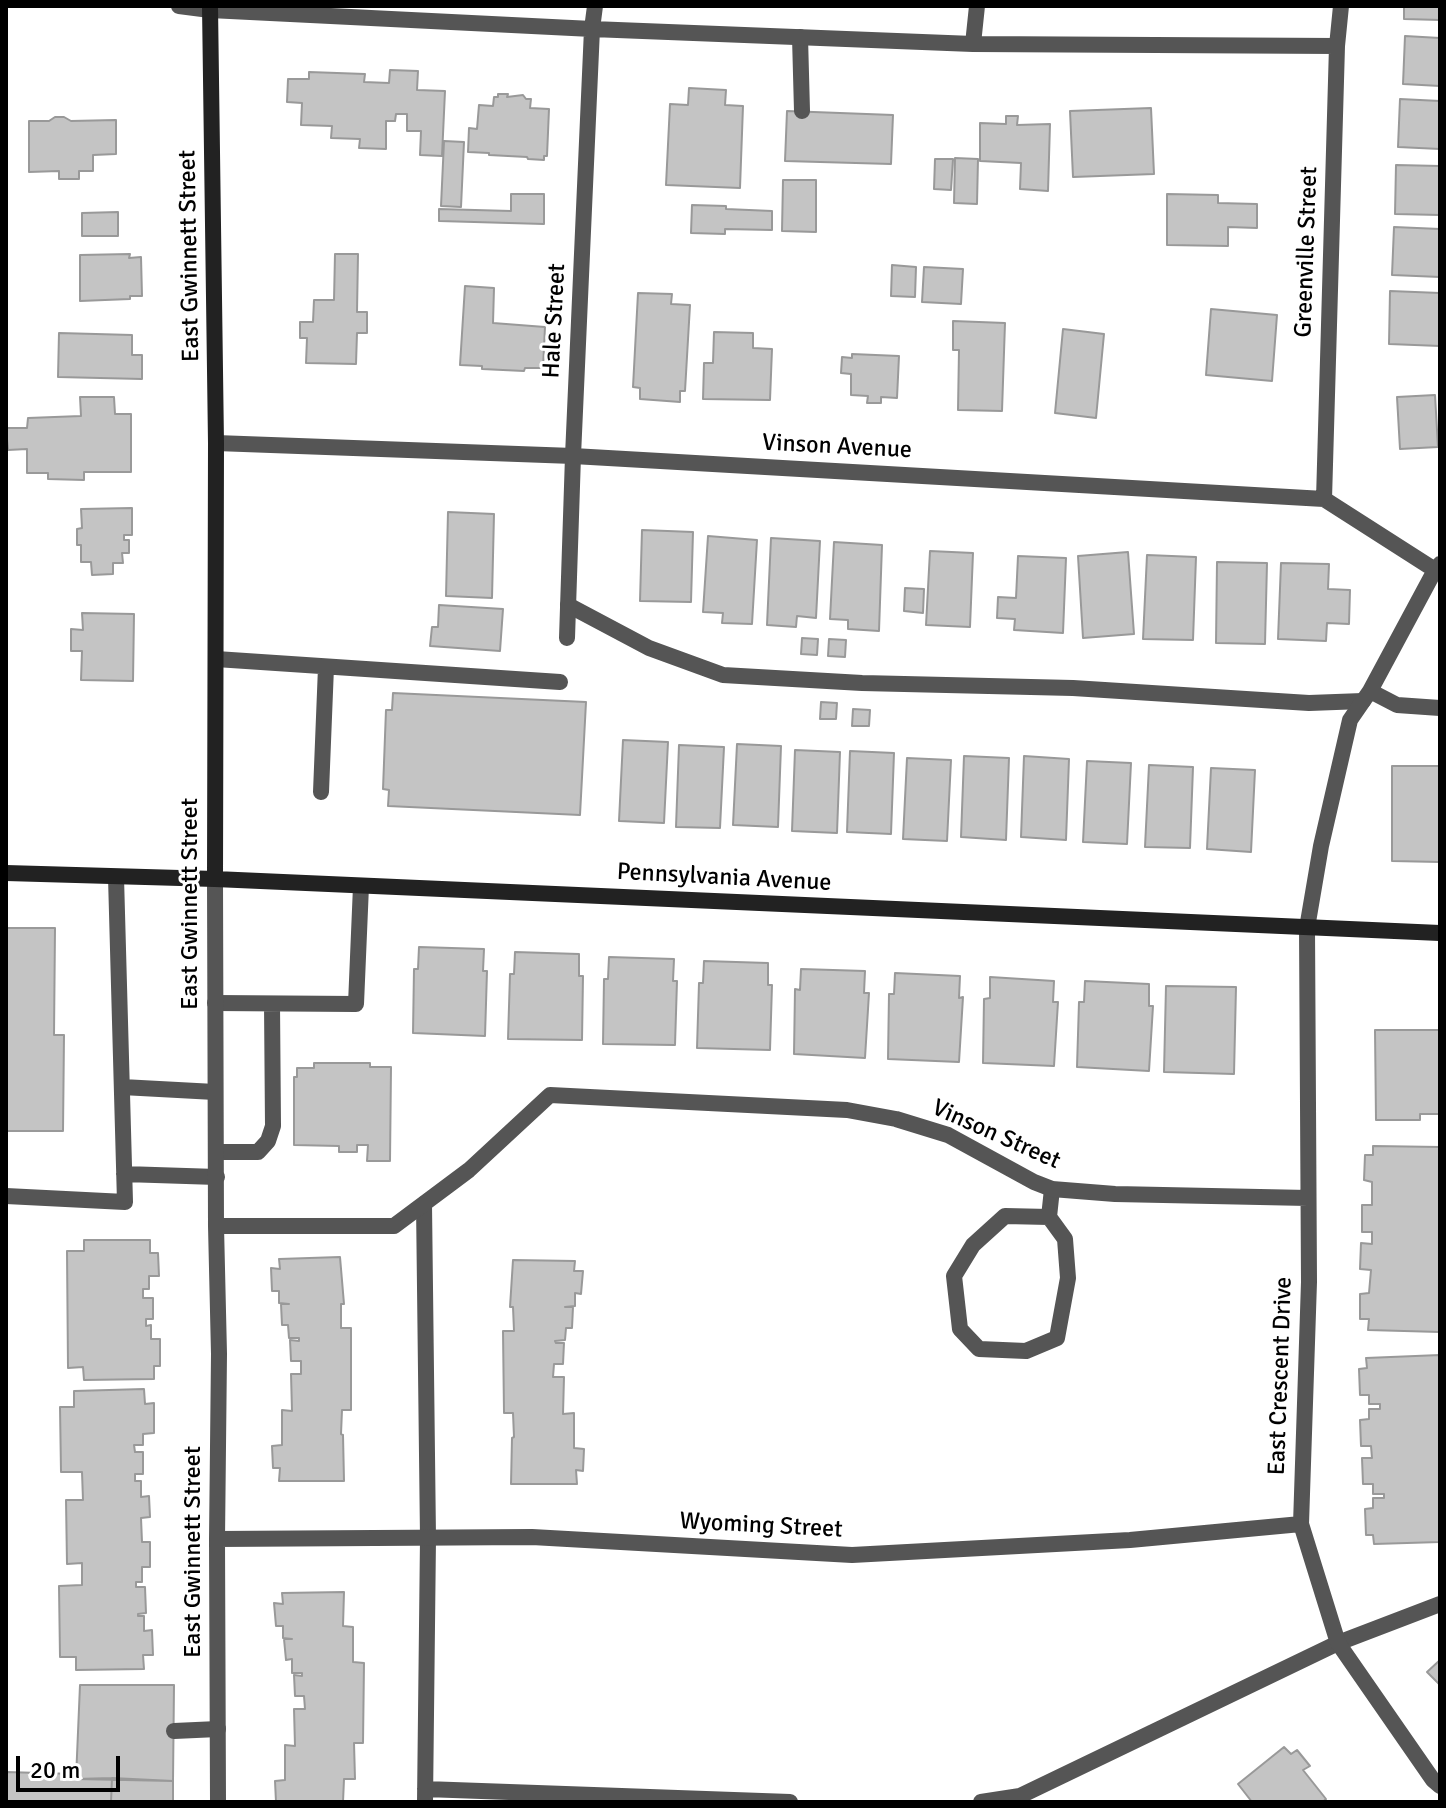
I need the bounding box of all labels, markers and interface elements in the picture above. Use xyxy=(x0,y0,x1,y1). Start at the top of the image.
street label: East Gwinnett Street xyxy=(174,150,206,362)
street label: Greenville Street xyxy=(1290,166,1324,338)
street label: Hale Street xyxy=(538,263,572,379)
street label: Vinson Avenue xyxy=(761,429,913,465)
street label: East Gwinnett Street xyxy=(177,798,205,1010)
street label: Pennsylvania Avenue xyxy=(616,858,832,898)
street label: Vinson Street xyxy=(927,1094,1065,1176)
street label: East Crescent Drive xyxy=(1263,1276,1299,1476)
street label: East Gwinnett Street xyxy=(180,1446,208,1658)
street label: Wyoming Street xyxy=(679,1507,843,1545)
scale bar xyxy=(20,1740,124,1790)
text: 20 m xyxy=(30,1755,80,1785)

